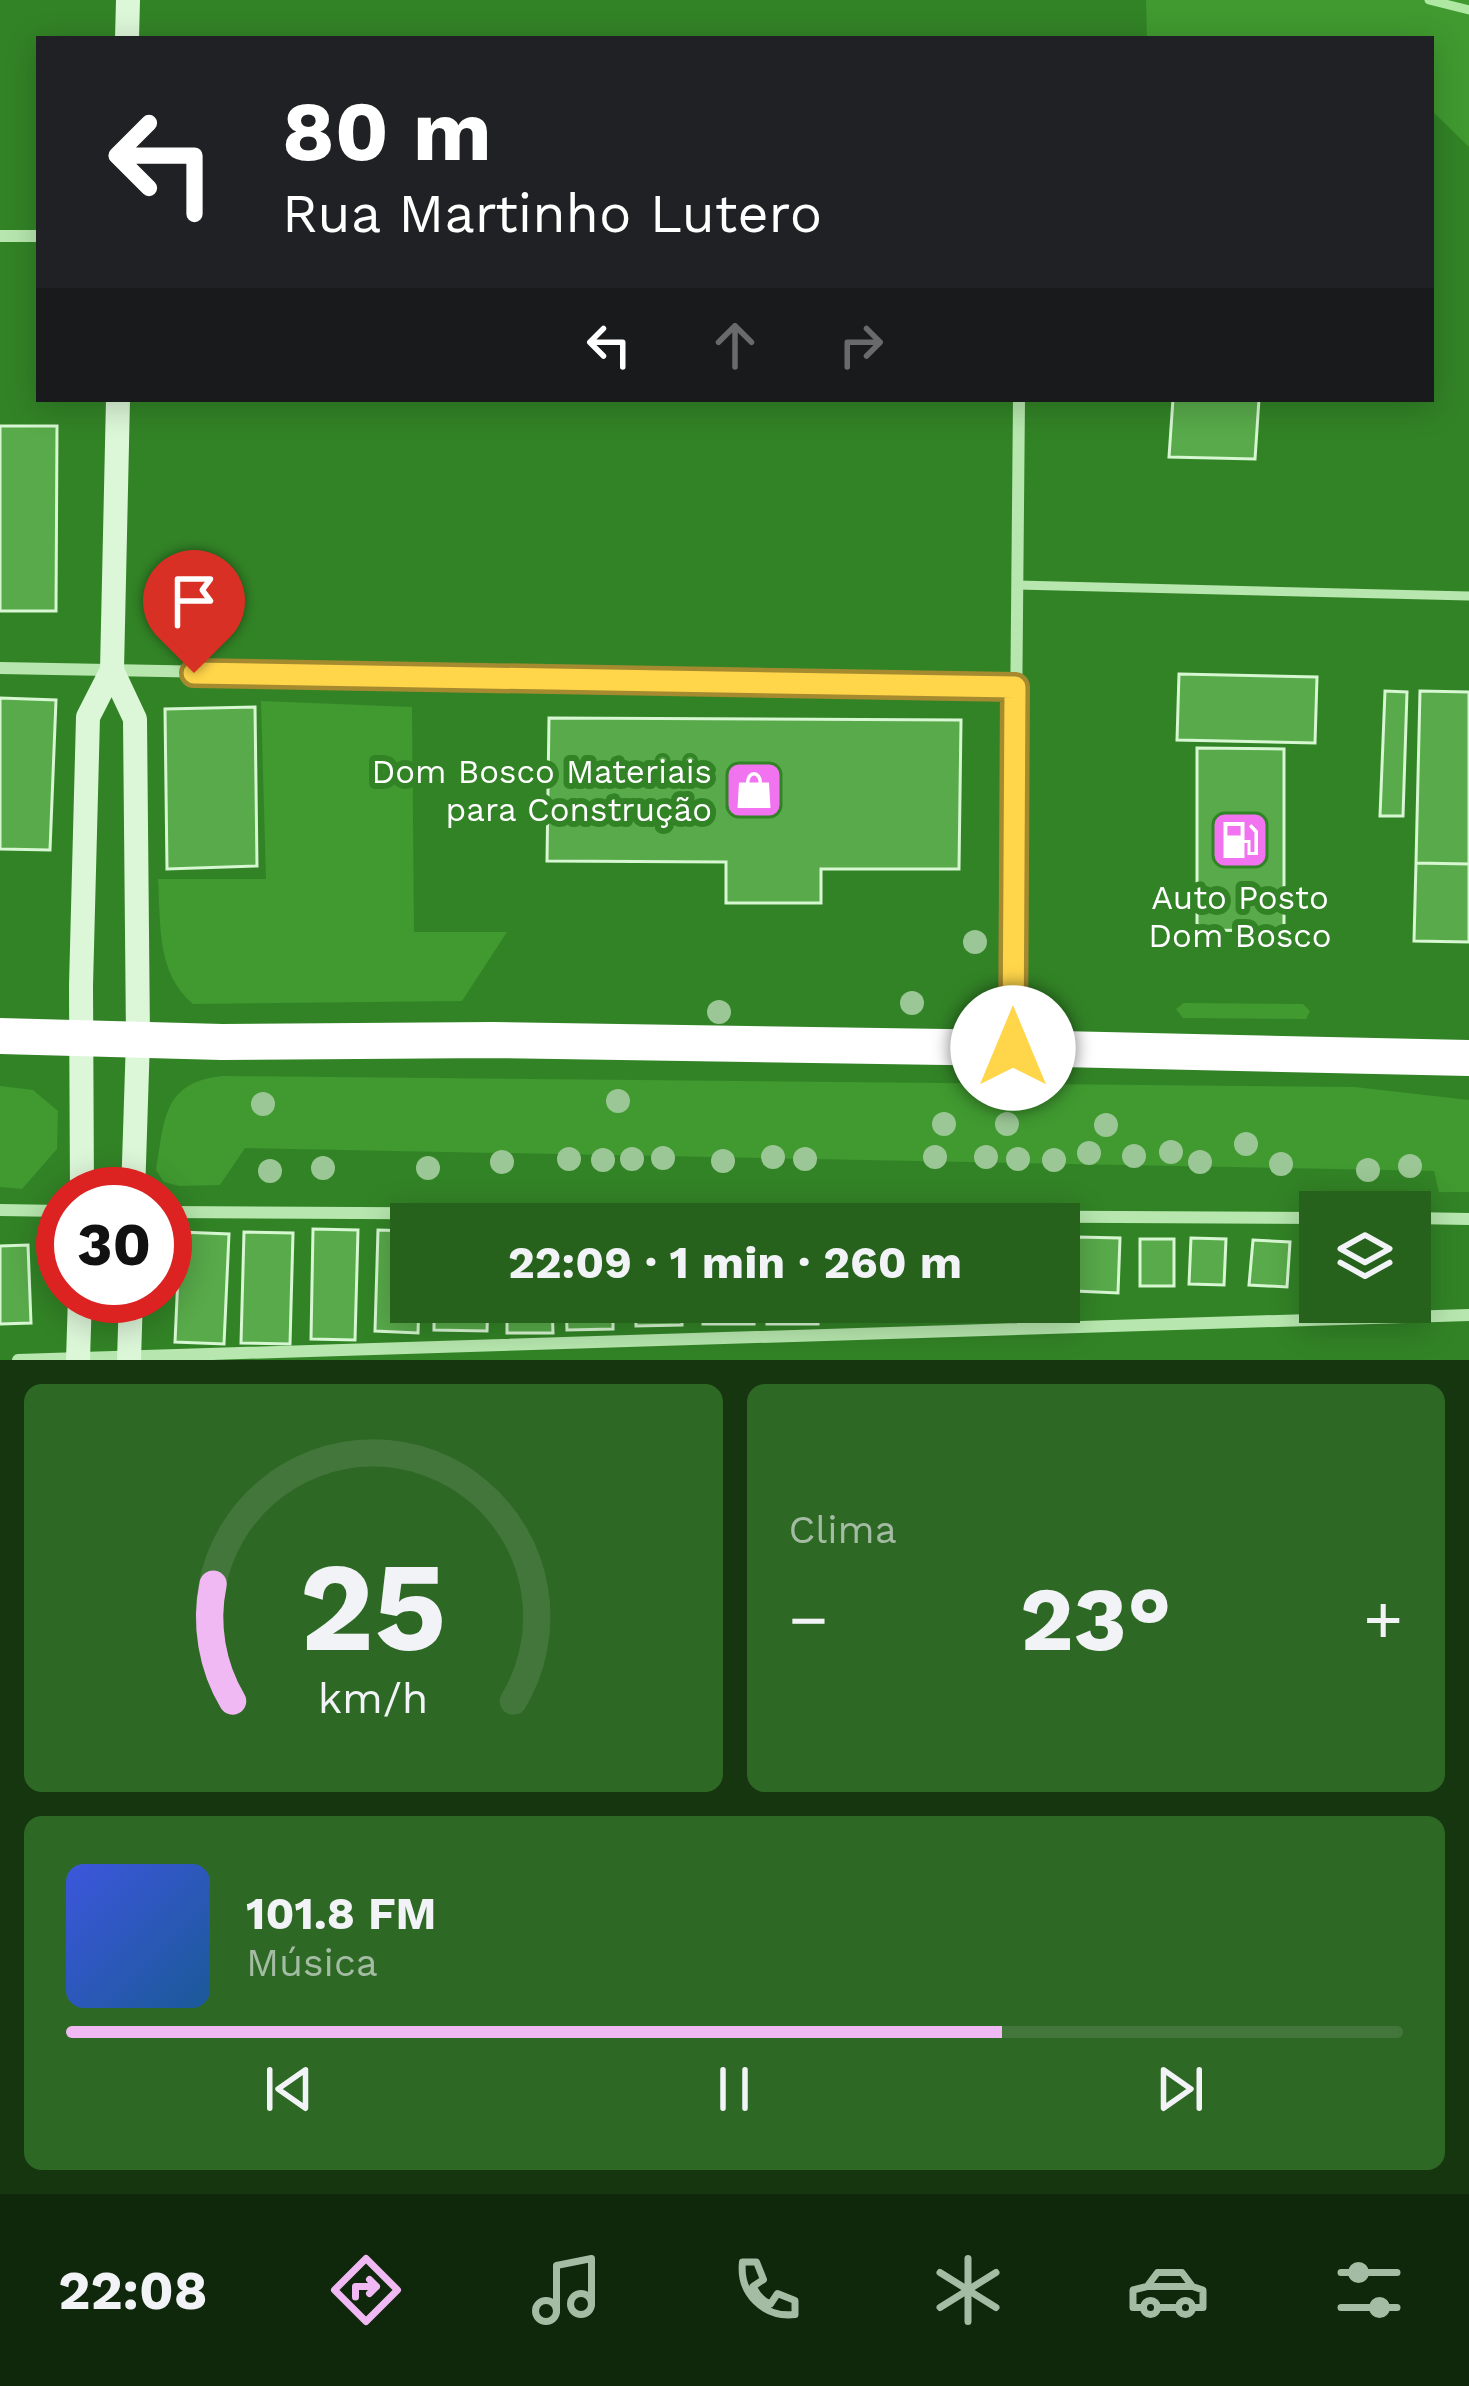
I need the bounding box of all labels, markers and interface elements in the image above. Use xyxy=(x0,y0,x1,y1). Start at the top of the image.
text: 80 m xyxy=(282,82,492,180)
icon: left xyxy=(84,84,240,240)
text: Rua Martinho Lutero xyxy=(282,182,822,245)
icon: left xyxy=(576,312,642,378)
icon: ahead xyxy=(702,312,768,378)
icon: right xyxy=(828,312,894,378)
pin xyxy=(143,550,245,673)
icon: arrive xyxy=(161,568,227,634)
place label: Dom Bosco Materiais para Construção xyxy=(371,752,712,829)
shop icon: Dom Bosco Materiais para Construção xyxy=(723,759,785,821)
fuel station icon: Auto Posto Dom Bosco xyxy=(1209,809,1271,871)
place label: Auto Posto Dom Bosco xyxy=(1148,878,1332,955)
position arrow xyxy=(950,985,1076,1111)
speed limit sign: 30 xyxy=(36,1167,192,1323)
map controls xyxy=(1299,1191,1431,1323)
button: layers xyxy=(1299,1191,1431,1323)
text: 22:09 · 1 min · 260 m xyxy=(508,1236,962,1289)
text: Clima xyxy=(789,1507,897,1552)
text: 25 xyxy=(300,1534,447,1680)
text: 23° xyxy=(1020,1566,1172,1672)
text: − xyxy=(789,1581,828,1658)
text: + xyxy=(1363,1581,1403,1658)
text: km/h xyxy=(318,1673,428,1723)
text: 101.8 FM xyxy=(246,1887,436,1940)
text: Música xyxy=(246,1940,378,1985)
icon: previous xyxy=(256,2056,322,2122)
icon: pause xyxy=(701,2056,767,2122)
icon: next xyxy=(1147,2056,1213,2122)
icon: directions xyxy=(324,2248,408,2332)
icon: music xyxy=(525,2248,609,2332)
icon: phone xyxy=(725,2248,809,2332)
icon: climate xyxy=(926,2248,1010,2332)
icon: car xyxy=(1126,2248,1210,2332)
icon: filters xyxy=(1327,2248,1411,2332)
text: 22:08 xyxy=(58,2259,208,2322)

